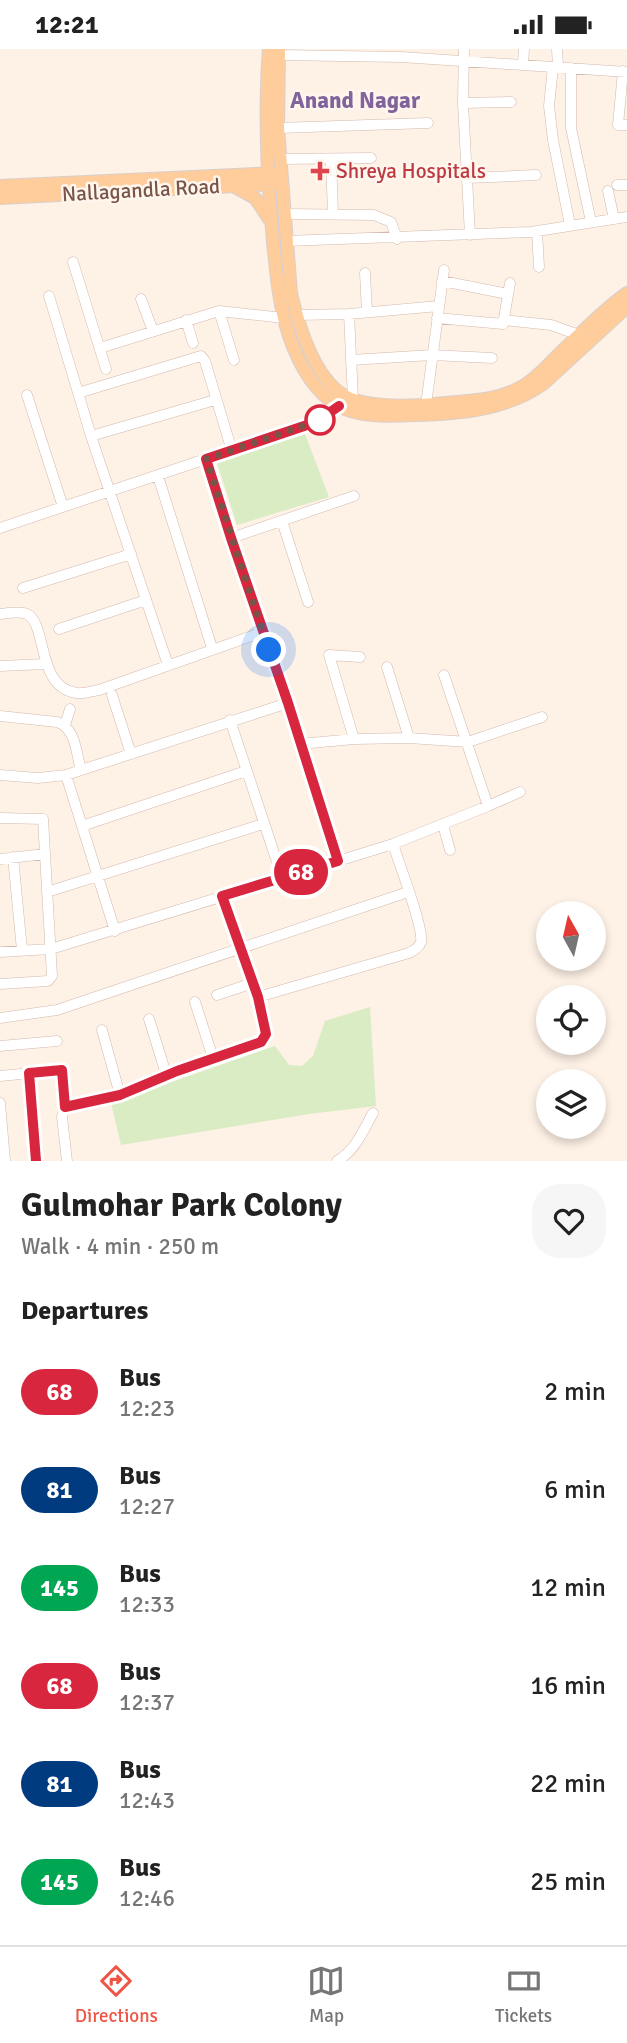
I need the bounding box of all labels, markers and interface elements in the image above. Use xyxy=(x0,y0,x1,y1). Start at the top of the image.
text: 12:21 xyxy=(35,9,99,41)
district label: Anand Nagar xyxy=(290,86,421,115)
place label: Shreya Hospitals xyxy=(336,158,486,184)
marker: Shreya Hospitals xyxy=(310,161,330,181)
street label: Nallagandla Road xyxy=(61,173,221,207)
unlabelled marker xyxy=(305,405,335,435)
your location xyxy=(251,632,286,667)
line badge: 68 xyxy=(270,849,332,895)
text: 68 xyxy=(288,857,314,887)
north arrow xyxy=(536,901,606,971)
map controls xyxy=(536,901,606,1139)
button: locate xyxy=(536,985,606,1055)
button: layers xyxy=(536,1069,606,1139)
button: heart xyxy=(532,1184,606,1258)
text: Gulmohar Park Colony xyxy=(21,1185,342,1226)
text: Walk · 4 min · 250 m xyxy=(21,1232,219,1261)
text: Departures xyxy=(21,1295,148,1327)
text: Bus xyxy=(119,1362,161,1394)
text: 2 min xyxy=(544,1376,606,1408)
text: 68 xyxy=(47,1377,72,1407)
text: 12:23 xyxy=(119,1394,175,1423)
text: Bus xyxy=(119,1460,161,1492)
text: 6 min xyxy=(544,1474,606,1506)
text: 81 xyxy=(47,1475,72,1505)
text: 12:27 xyxy=(119,1492,175,1521)
text: Bus xyxy=(119,1558,161,1590)
text: 12 min xyxy=(530,1572,606,1604)
text: 145 xyxy=(40,1573,79,1603)
text: 12:33 xyxy=(119,1590,175,1619)
text: Bus xyxy=(119,1656,161,1688)
text: 16 min xyxy=(530,1670,606,1702)
text: 68 xyxy=(47,1671,72,1701)
text: 12:37 xyxy=(119,1688,175,1717)
text: Bus xyxy=(119,1754,161,1786)
text: 22 min xyxy=(530,1768,606,1800)
text: 81 xyxy=(47,1769,72,1799)
text: 12:43 xyxy=(119,1786,175,1815)
text: Bus xyxy=(119,1852,161,1884)
text: 25 min xyxy=(530,1866,606,1898)
text: 145 xyxy=(40,1867,79,1897)
text: 12:46 xyxy=(119,1884,175,1913)
tab: Directions xyxy=(75,1962,158,2028)
tab: Map xyxy=(307,1962,345,2028)
tab: Tickets xyxy=(495,1962,552,2028)

